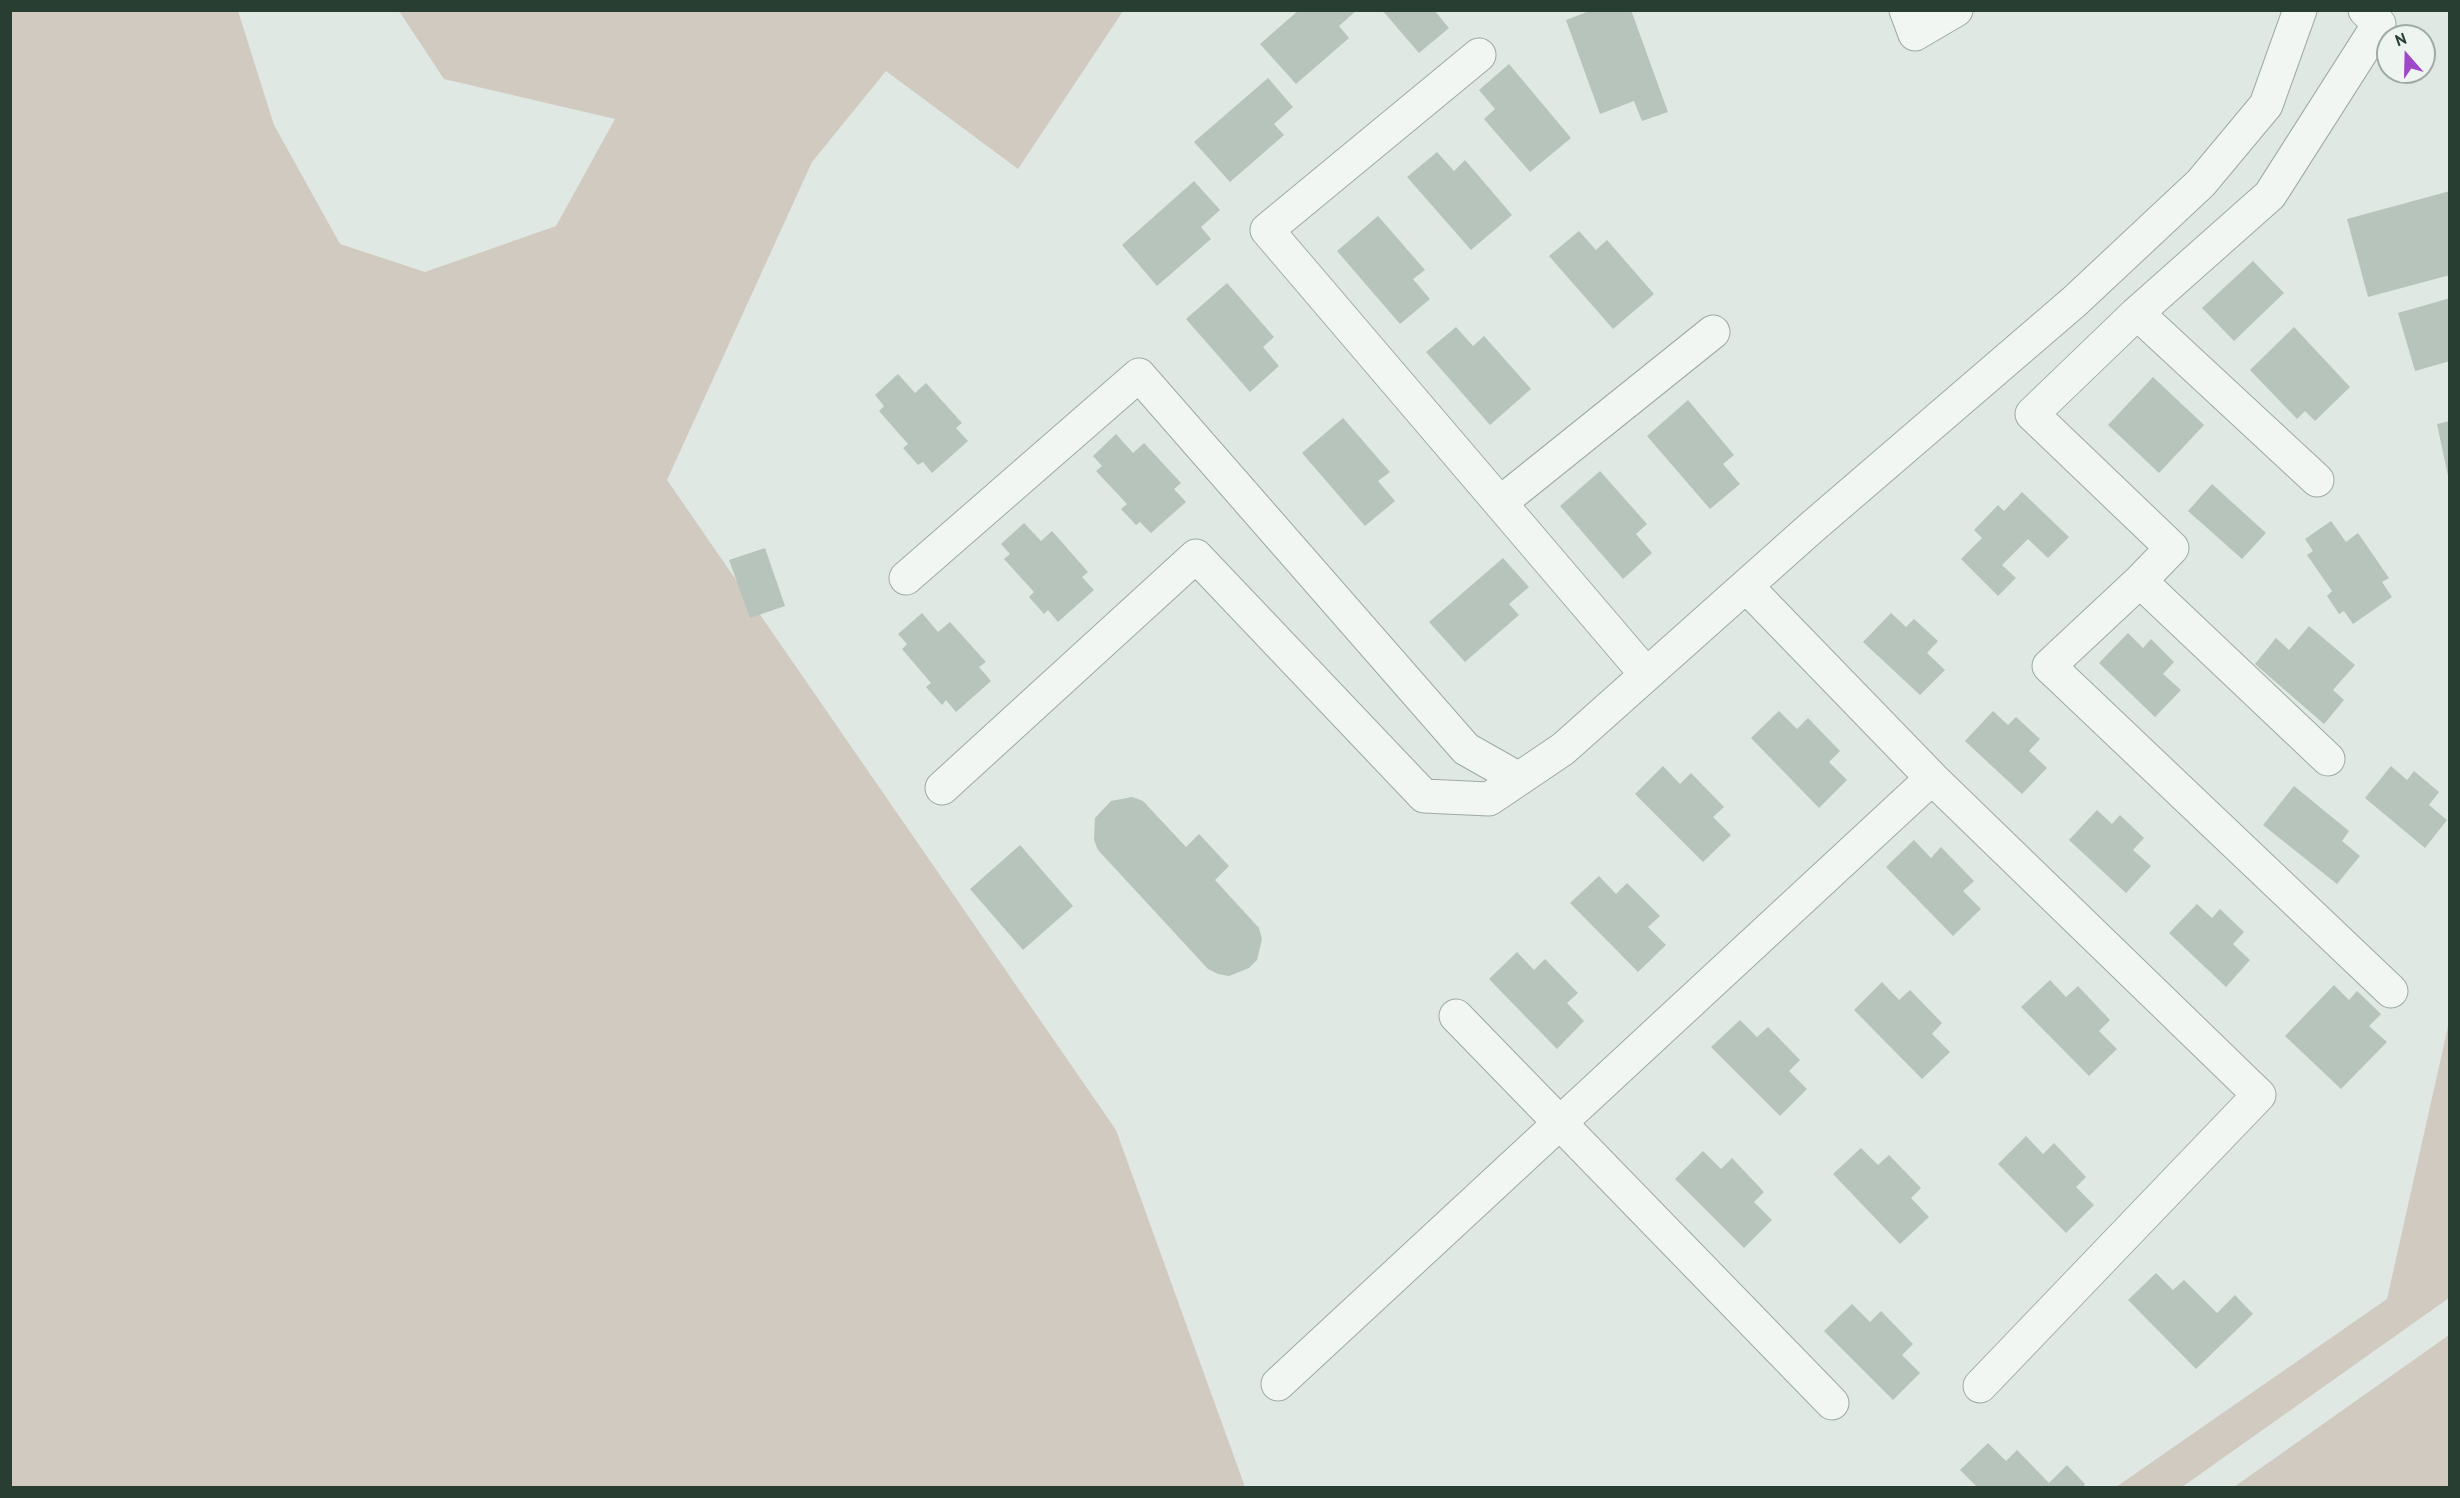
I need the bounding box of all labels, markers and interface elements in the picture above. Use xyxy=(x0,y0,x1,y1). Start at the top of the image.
north arrow xyxy=(2376,24,2436,84)
text: N xyxy=(2392,28,2409,50)

